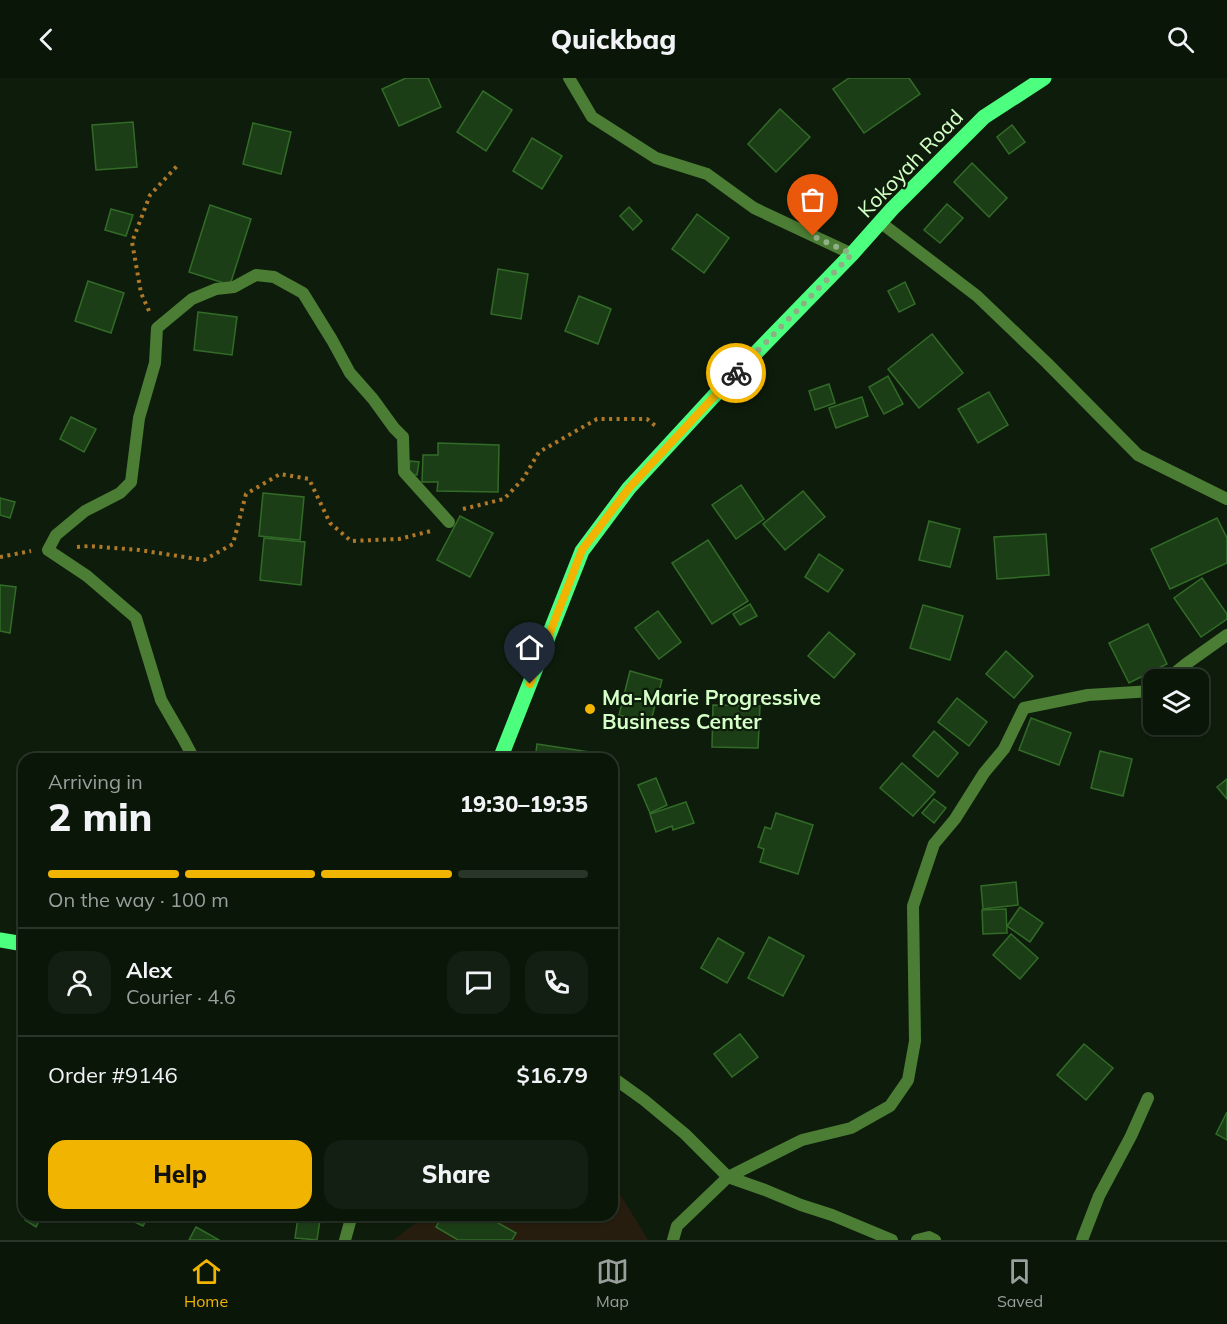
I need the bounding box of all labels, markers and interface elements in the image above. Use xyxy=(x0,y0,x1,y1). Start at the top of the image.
text: Quickbag xyxy=(551,22,676,56)
icon: back xyxy=(30,23,63,56)
icon: search xyxy=(1164,23,1197,56)
street label: Kokoyah Road xyxy=(852,104,968,222)
pin xyxy=(787,174,838,236)
icon: bag xyxy=(796,183,829,216)
courier xyxy=(706,343,766,403)
icon: bike xyxy=(720,357,753,390)
pin xyxy=(504,622,555,684)
icon: home xyxy=(513,631,546,664)
map controls xyxy=(1143,669,1209,735)
button: layers xyxy=(1143,669,1209,735)
place label: Ma-Marie Progressive Business Center xyxy=(602,684,821,734)
marker: Ma-Marie Progressive Business Center xyxy=(583,702,597,716)
text: Arriving in xyxy=(48,769,143,794)
text: 19:30–19:35 xyxy=(460,790,588,818)
text: 2 min xyxy=(48,792,153,841)
text: On the way · 100 m xyxy=(48,887,229,912)
button: person xyxy=(48,951,111,1014)
button: chat xyxy=(447,951,510,1014)
button: phone xyxy=(525,951,588,1014)
text: Alex xyxy=(126,956,172,984)
text: Courier · 4.6 xyxy=(126,984,236,1009)
text: Order #9146 xyxy=(48,1061,178,1089)
text: $16.79 xyxy=(517,1061,588,1089)
button: Help xyxy=(48,1140,312,1209)
button: Share xyxy=(324,1140,588,1209)
tab: Home xyxy=(184,1255,228,1311)
tab: Map xyxy=(596,1255,629,1311)
tab: Saved xyxy=(997,1255,1043,1311)

